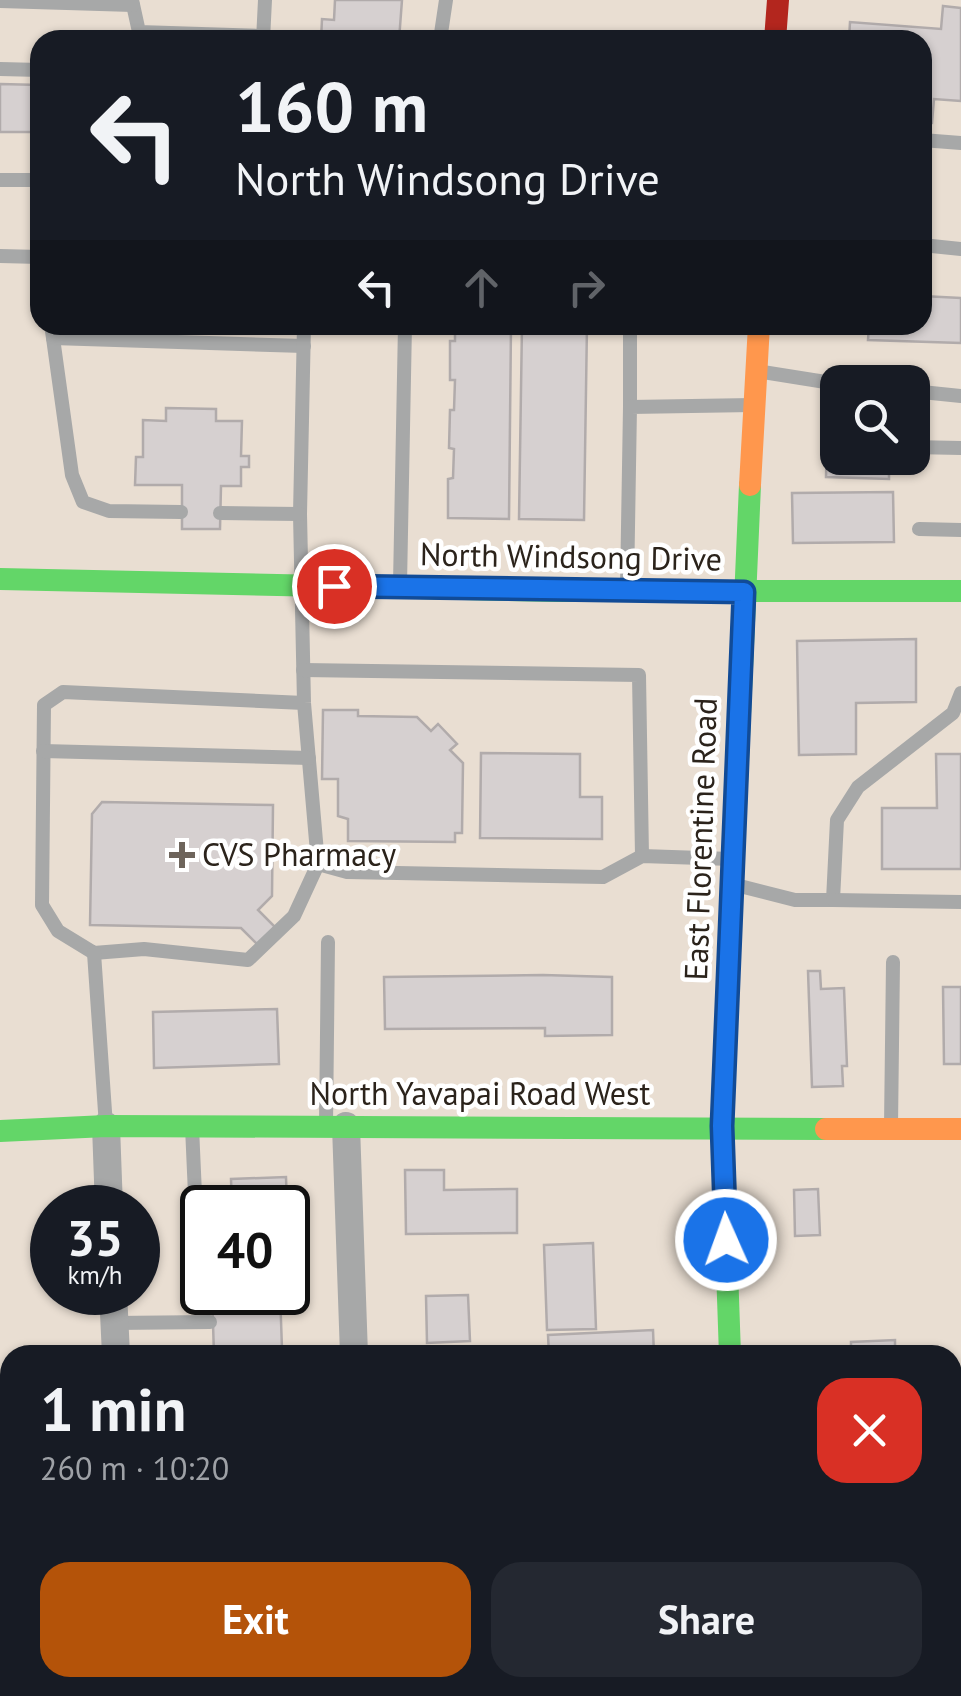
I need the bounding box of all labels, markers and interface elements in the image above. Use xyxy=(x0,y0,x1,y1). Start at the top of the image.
text: 160 m xyxy=(235,61,428,151)
icon: left xyxy=(70,70,200,200)
text: North Windsong Drive xyxy=(235,149,660,207)
icon: left xyxy=(349,260,404,315)
icon: ahead xyxy=(454,260,509,315)
icon: right xyxy=(559,260,614,315)
map controls xyxy=(820,365,930,475)
button: search xyxy=(820,365,930,475)
street label: North Windsong Drive xyxy=(420,532,722,580)
pin xyxy=(292,544,377,629)
icon: arrive xyxy=(307,559,362,614)
street label: East Florentine Road xyxy=(674,697,726,981)
place label: CVS Pharmacy xyxy=(202,833,396,875)
marker: CVS Pharmacy xyxy=(171,844,193,866)
street label: North Yavapai Road West xyxy=(310,1072,651,1114)
speed limit sign: 40 xyxy=(180,1185,310,1315)
position arrow xyxy=(674,1188,778,1292)
text: 35 xyxy=(67,1205,123,1270)
text: km/h xyxy=(68,1259,122,1291)
text: 1 min xyxy=(40,1370,186,1448)
button: close xyxy=(817,1378,922,1483)
text: 260 m · 10:20 xyxy=(40,1447,229,1489)
button: Exit xyxy=(40,1562,471,1677)
button: Share xyxy=(491,1562,922,1677)

